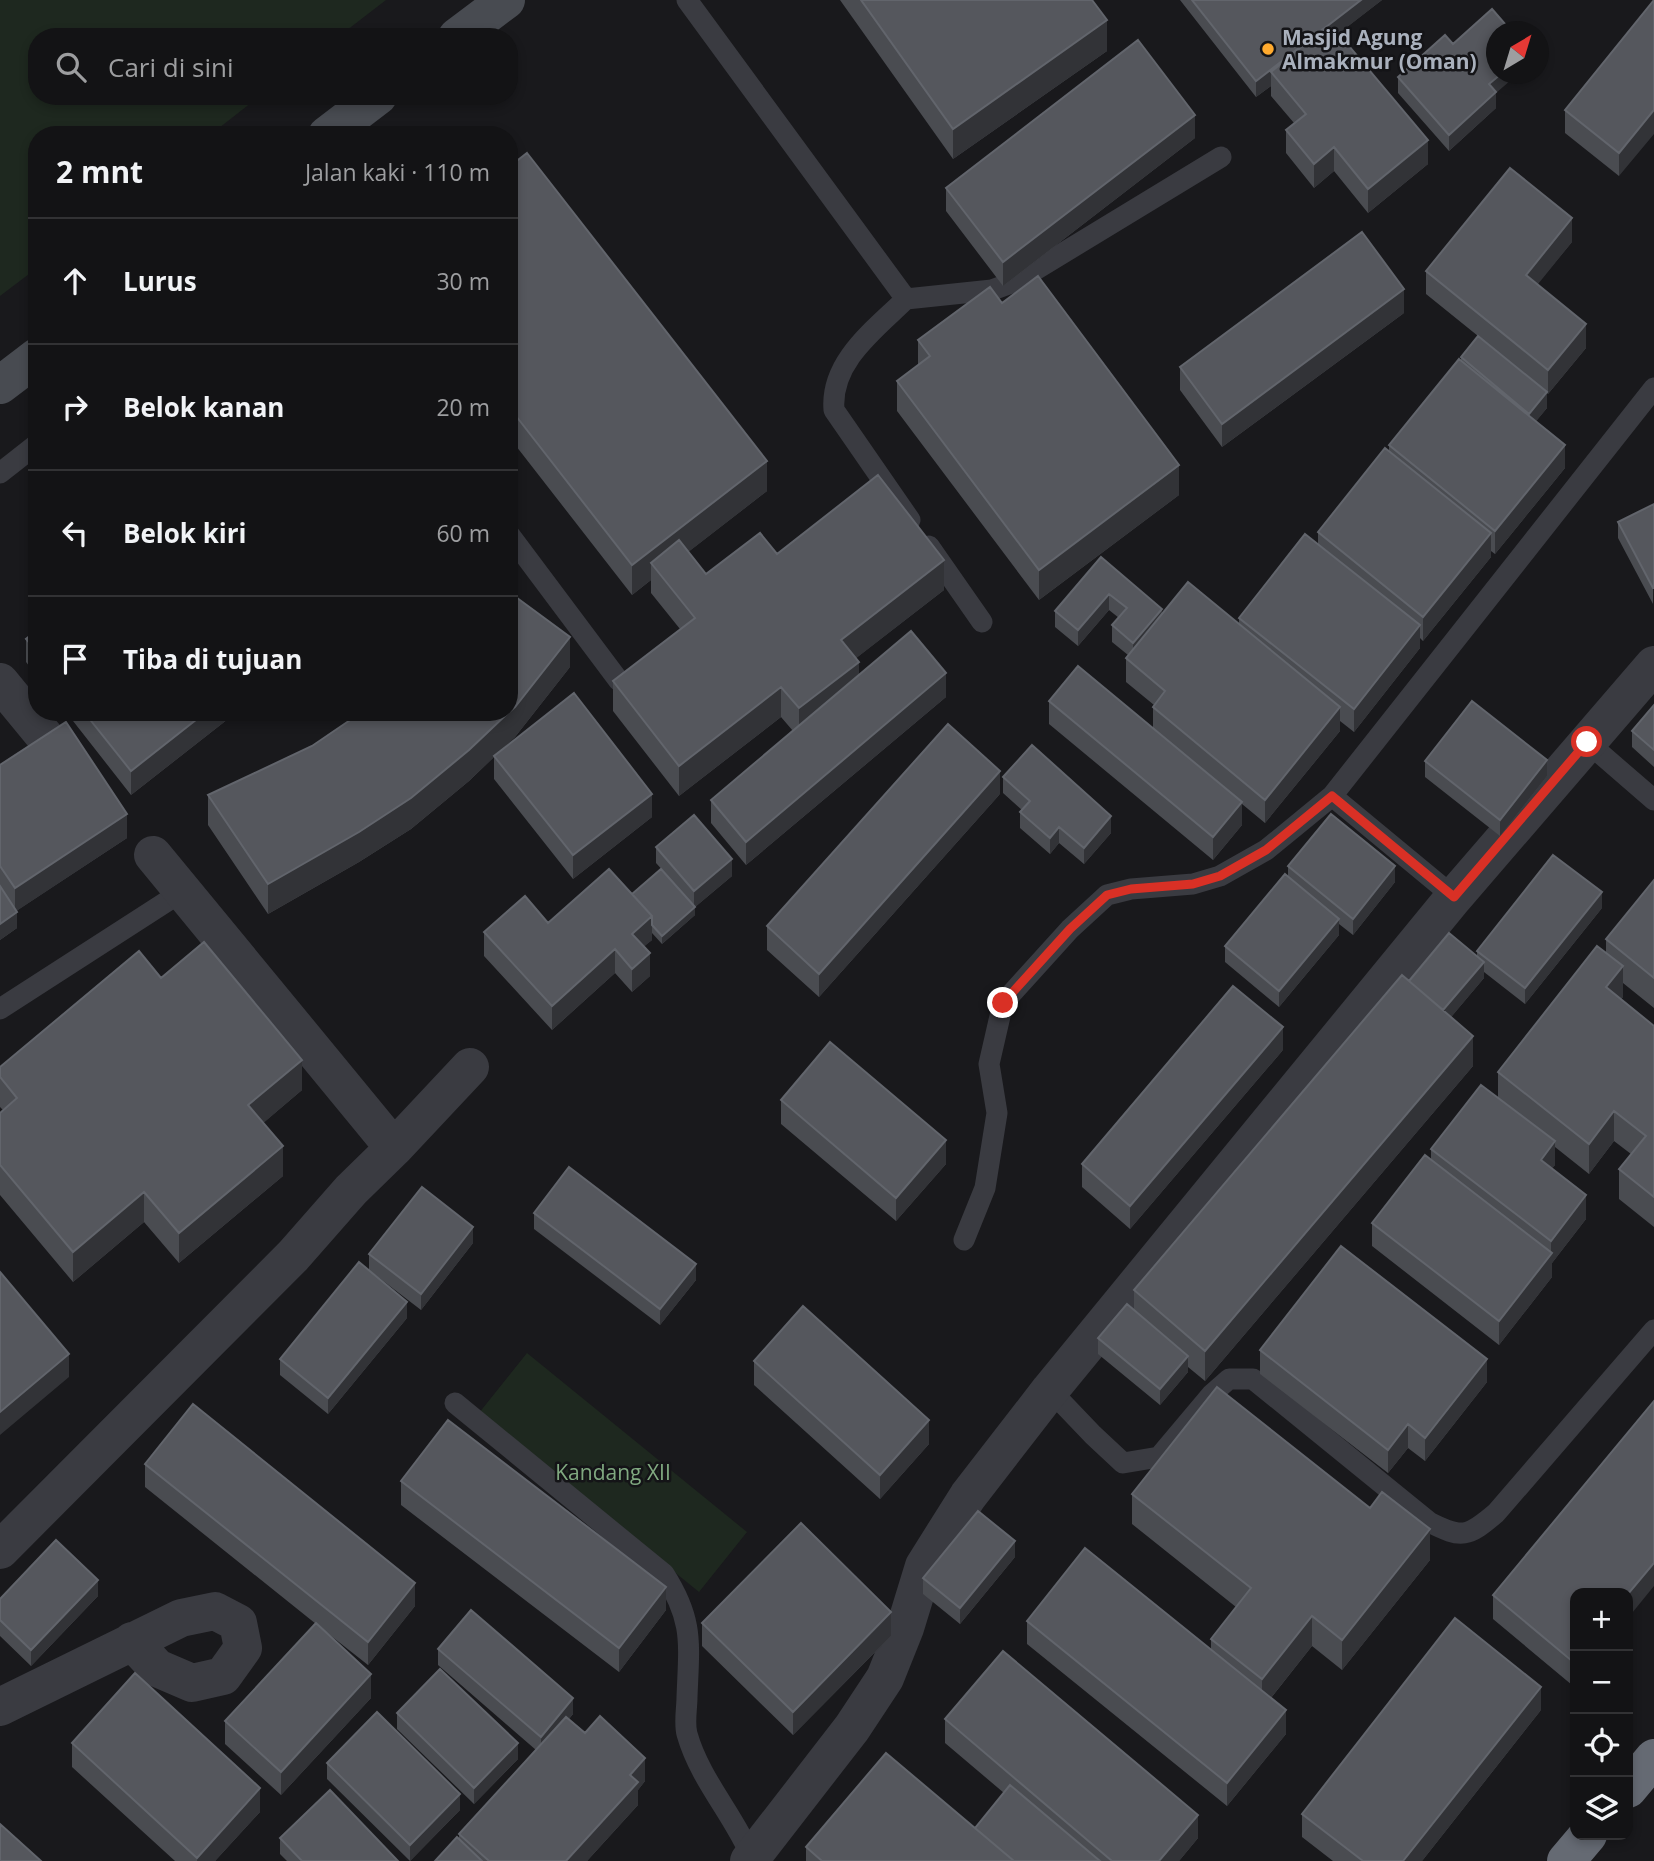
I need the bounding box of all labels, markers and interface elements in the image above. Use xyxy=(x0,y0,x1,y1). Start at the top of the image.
north arrow xyxy=(1486,21,1549,84)
place label: Masjid Agung Almakmur (Oman) xyxy=(1282,23,1477,75)
search box xyxy=(28,28,518,105)
marker: Masjid Agung Almakmur (Oman) xyxy=(1260,41,1276,57)
icon: search xyxy=(52,48,90,86)
text: Cari di sini xyxy=(108,49,233,85)
text: 2 mnt xyxy=(56,151,143,192)
text: Jalan kaki · 110 m xyxy=(305,156,490,188)
icon: ahead xyxy=(56,262,94,300)
text: Lurus xyxy=(123,263,197,299)
text: 30 m xyxy=(436,265,490,297)
icon: right xyxy=(56,388,94,426)
text: Belok kanan xyxy=(123,389,284,425)
text: 20 m xyxy=(436,391,490,423)
icon: left xyxy=(56,514,94,552)
text: Belok kiri xyxy=(123,515,247,551)
text: 60 m xyxy=(436,517,490,549)
icon: arrive xyxy=(56,640,94,678)
text: Tiba di tujuan xyxy=(123,641,302,677)
route start xyxy=(1571,726,1602,757)
route end xyxy=(987,987,1018,1018)
park label: Kandang XII xyxy=(555,1458,671,1486)
map controls xyxy=(1570,1588,1633,1840)
button: + xyxy=(1570,1588,1633,1651)
button: − xyxy=(1570,1651,1633,1714)
button: locate xyxy=(1570,1714,1633,1777)
button: layers xyxy=(1570,1777,1633,1840)

